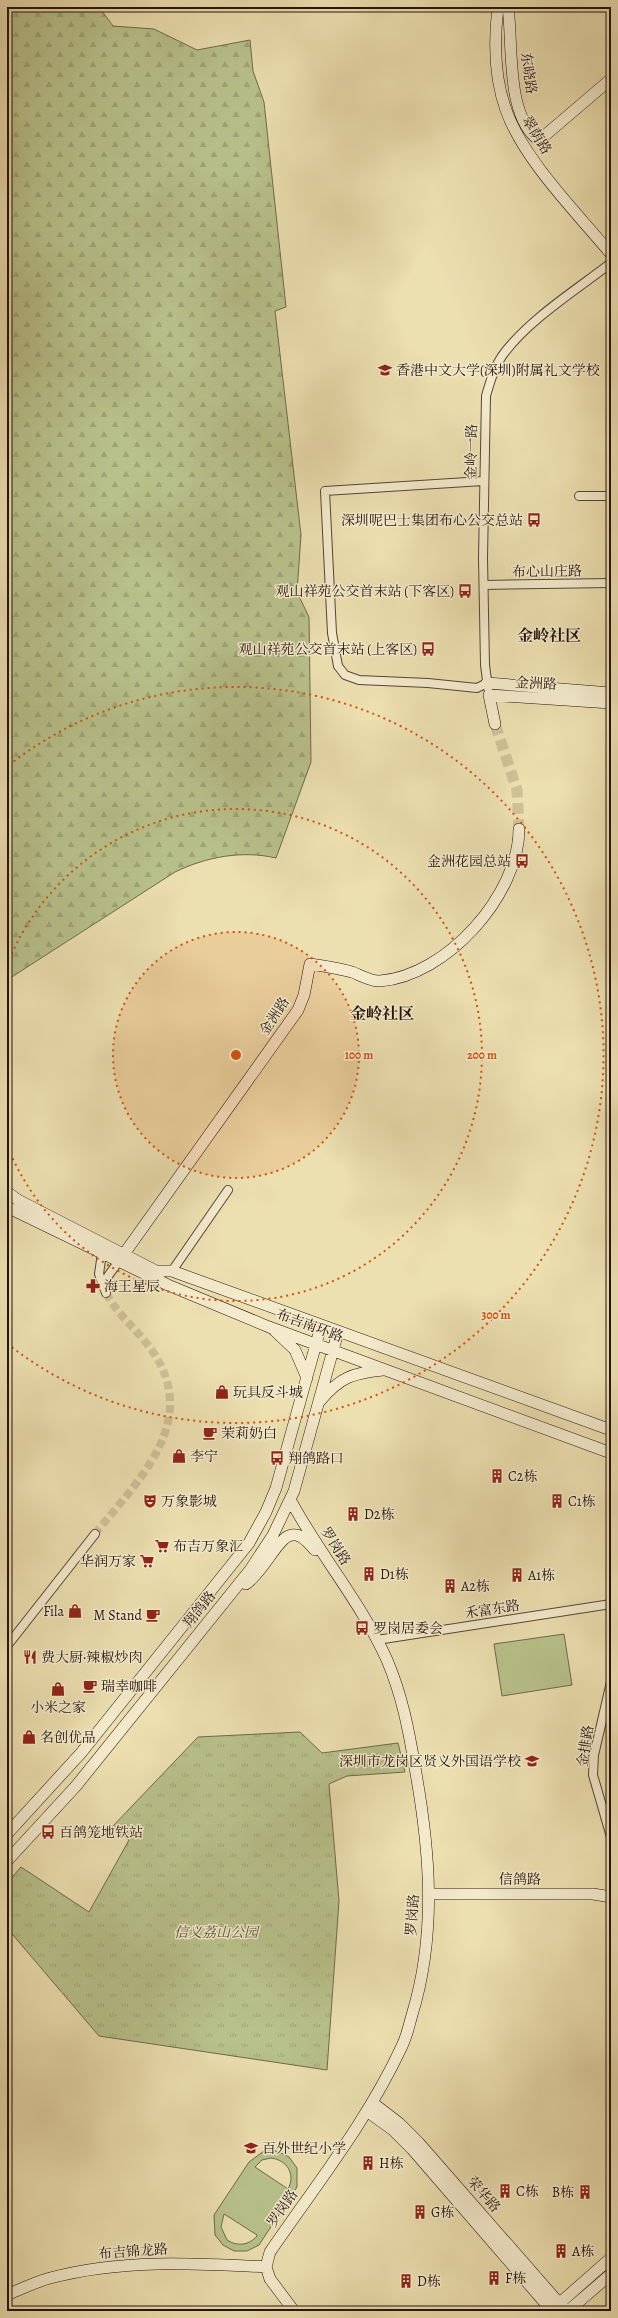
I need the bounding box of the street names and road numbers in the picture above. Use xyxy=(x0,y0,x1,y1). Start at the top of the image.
street label: 东晓路 xyxy=(516,51,541,95)
street label: 翠荫路 xyxy=(517,112,556,158)
street label: 金岭一路 xyxy=(462,424,481,480)
street label: 布心山庄路 xyxy=(512,561,582,582)
street label: 金洲路 xyxy=(515,673,557,694)
street label: 金洲路 xyxy=(255,993,294,1039)
street label: 布吉南环路 xyxy=(274,1305,346,1346)
street label: 罗岗路 xyxy=(316,1523,355,1569)
street label: 翔鸽路 xyxy=(179,1587,220,1632)
street label: 禾富东路 xyxy=(463,1596,521,1623)
street label: 金排路 xyxy=(573,1724,598,1768)
street label: 信鸽路 xyxy=(499,1870,541,1889)
street label: 罗岗路 xyxy=(402,1893,423,1937)
street label: 荣华路 xyxy=(463,2172,505,2216)
street label: 罗岗路 xyxy=(263,2186,302,2231)
street label: 布吉锦龙路 xyxy=(97,2240,169,2263)

